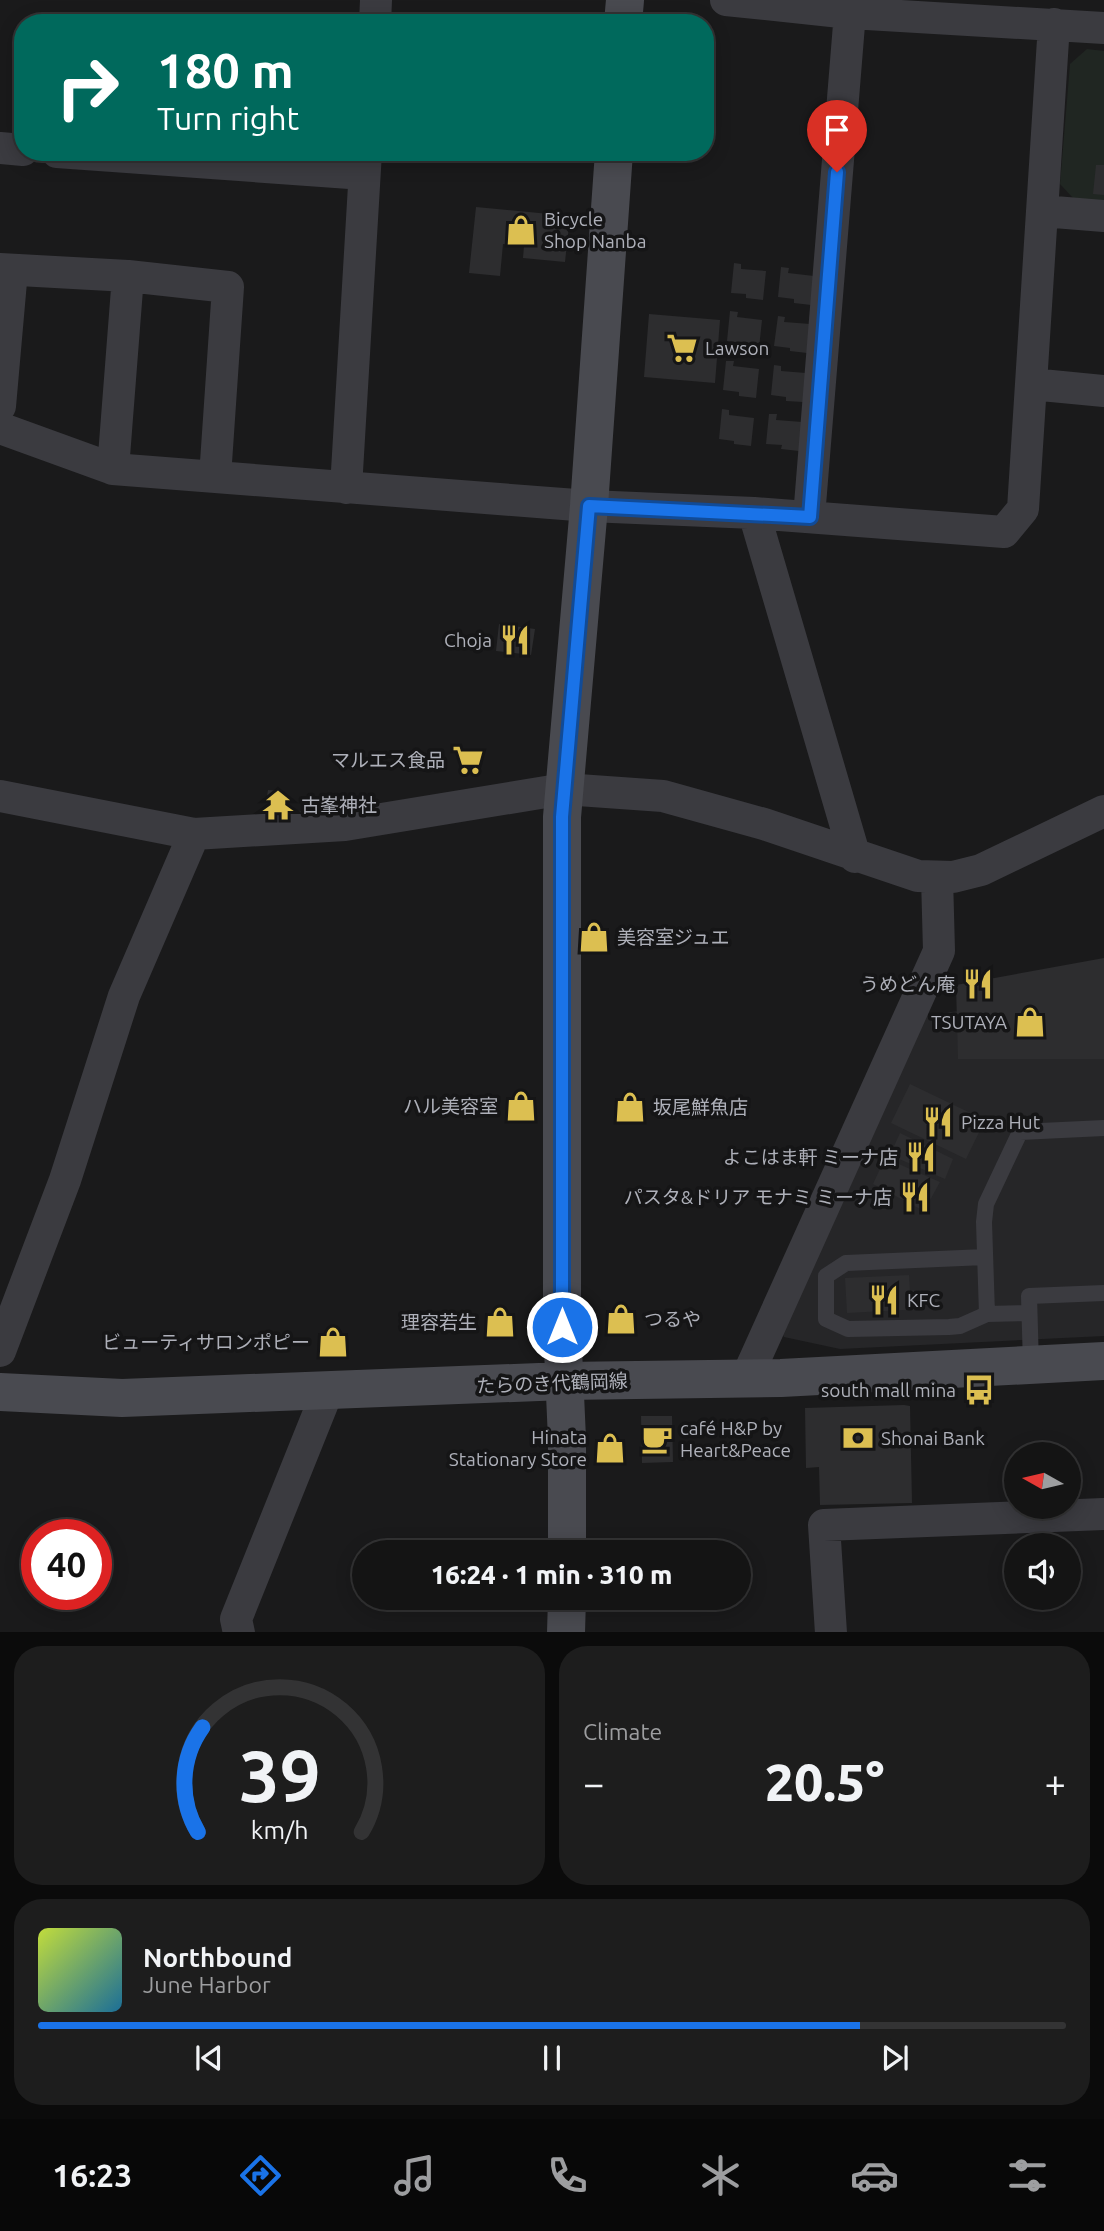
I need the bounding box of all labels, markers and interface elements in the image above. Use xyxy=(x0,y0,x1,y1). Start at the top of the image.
icon: right xyxy=(42,42,133,133)
text: 180 m xyxy=(157,42,294,97)
text: Turn right xyxy=(157,100,299,136)
pin xyxy=(807,100,867,172)
icon: arrive xyxy=(818,111,856,149)
place label: Bicycle Shop Nanba xyxy=(544,208,646,252)
shop icon: Bicycle Shop Nanba xyxy=(504,213,538,247)
supermarket icon: Lawson xyxy=(665,331,699,365)
place label: Lawson xyxy=(705,337,769,359)
restaurant icon: Choja xyxy=(498,623,532,657)
place label: Choja xyxy=(444,629,492,651)
supermarket icon: マルエス食品 xyxy=(451,743,485,777)
place label: マルエス食品 xyxy=(331,749,445,771)
temple icon: 古峯神社 xyxy=(261,788,295,822)
place label: 古峯神社 xyxy=(301,794,377,816)
shop icon: 美容室ジュエ xyxy=(577,920,611,954)
place label: 美容室ジュエ xyxy=(617,926,730,948)
restaurant icon: うめどん庵 xyxy=(961,967,995,1001)
place label: うめどん庵 xyxy=(860,973,955,995)
shop icon: TSUTAYA xyxy=(1013,1005,1047,1039)
place label: TSUTAYA xyxy=(931,1011,1008,1033)
shop icon: ハル美容室 xyxy=(504,1089,538,1123)
shop icon: 坂尾鮮魚店 xyxy=(613,1090,647,1124)
place label: ハル美容室 xyxy=(403,1095,498,1117)
place label: 坂尾鮮魚店 xyxy=(653,1096,748,1118)
restaurant icon: Pizza Hut xyxy=(921,1105,955,1139)
place label: Pizza Hut xyxy=(961,1111,1041,1133)
restaurant icon: よこはま軒 ミーナ店 xyxy=(904,1140,938,1174)
place label: よこはま軒 ミーナ店 xyxy=(723,1146,898,1168)
restaurant icon: パスタ&ドリア モナミ ミーナ店 xyxy=(898,1180,932,1214)
place label: パスタ&ドリア モナミ ミーナ店 xyxy=(624,1186,892,1208)
restaurant icon: KFC xyxy=(867,1283,901,1317)
place label: KFC xyxy=(907,1289,941,1311)
position arrow xyxy=(525,1290,599,1364)
shop icon: つるや xyxy=(604,1302,638,1336)
shop icon: 理容若生 xyxy=(483,1305,517,1339)
place label: つるや xyxy=(644,1308,701,1330)
place label: 理容若生 xyxy=(401,1311,477,1333)
shop icon: ビューティサロンポピー xyxy=(316,1325,350,1359)
place label: ビューティサロンポピー xyxy=(102,1331,310,1353)
street label: たらのき代鶴岡線 xyxy=(476,1369,628,1397)
bus stop icon: south mall mina xyxy=(962,1373,996,1407)
place label: south mall mina xyxy=(821,1379,956,1401)
place label: café H&P by Heart&Peace xyxy=(680,1417,791,1461)
bank icon: Shonai Bank xyxy=(841,1421,875,1455)
cafe icon: café H&P by Heart&Peace xyxy=(640,1422,674,1456)
place label: Hinata Stationary Store xyxy=(449,1426,587,1470)
place label: Shonai Bank xyxy=(881,1427,985,1449)
shop icon: Hinata Stationary Store xyxy=(593,1431,627,1465)
north arrow xyxy=(1004,1442,1082,1519)
map controls xyxy=(1004,1442,1081,1610)
speed limit sign: 40 xyxy=(21,1519,112,1610)
button: sound xyxy=(1004,1533,1081,1610)
text: 16:24 · 1 min · 310 m xyxy=(431,1560,672,1589)
text: Climate xyxy=(583,1719,662,1744)
text: 39 xyxy=(238,1734,321,1816)
text: 20.5° xyxy=(765,1753,884,1811)
text: − xyxy=(583,1762,604,1804)
text: + xyxy=(1045,1762,1066,1804)
text: km/h xyxy=(251,1815,308,1843)
text: Northbound xyxy=(143,1943,292,1972)
text: June Harbor xyxy=(143,1972,271,1997)
icon: previous xyxy=(190,2039,228,2077)
icon: pause xyxy=(533,2039,571,2077)
icon: next xyxy=(876,2039,914,2077)
icon: directions xyxy=(236,2151,285,2200)
icon: music xyxy=(390,2151,439,2200)
icon: phone xyxy=(543,2151,592,2200)
icon: climate xyxy=(696,2151,745,2200)
icon: car xyxy=(850,2151,899,2200)
icon: filters xyxy=(1003,2151,1052,2200)
text: 16:23 xyxy=(52,2157,132,2193)

